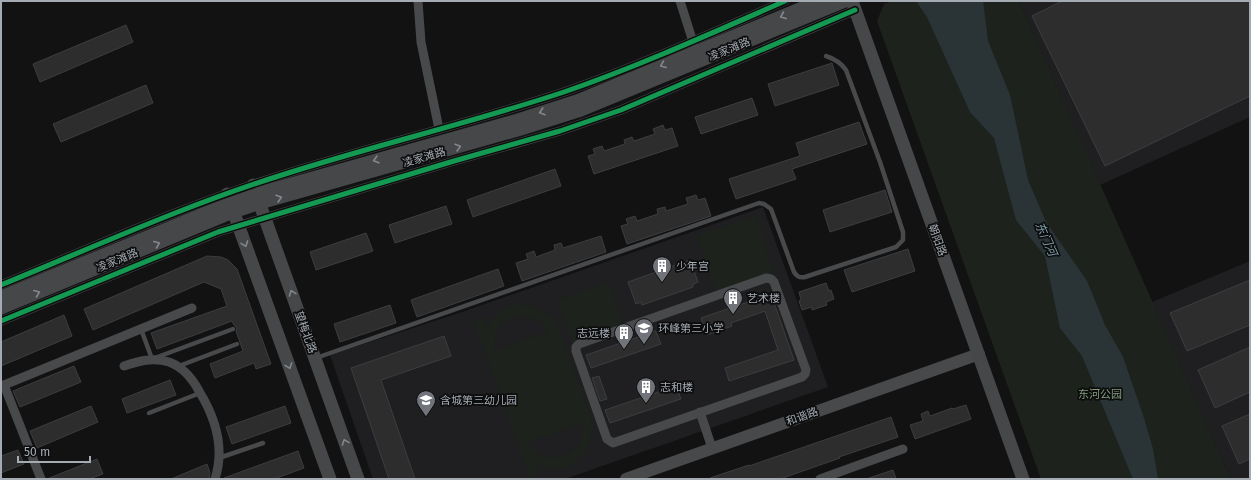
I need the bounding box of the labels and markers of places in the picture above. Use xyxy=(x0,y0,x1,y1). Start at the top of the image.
building icon: 少年宫 xyxy=(651,255,673,283)
place label: 少年宫 xyxy=(676,260,709,273)
building icon: 艺术楼 xyxy=(722,287,744,315)
place label: 艺术楼 xyxy=(747,292,780,305)
school or university icon: 环峰第三小学 xyxy=(633,317,655,345)
building icon: 志远楼 xyxy=(613,322,635,350)
place label: 环峰第三小学 xyxy=(658,322,724,335)
place label: 志远楼 xyxy=(577,327,610,340)
building icon: 志和楼 xyxy=(635,376,657,404)
place label: 志和楼 xyxy=(660,381,693,394)
school or university icon: 含城第三幼儿园 xyxy=(415,389,437,417)
place label: 含城第三幼儿园 xyxy=(440,394,517,407)

